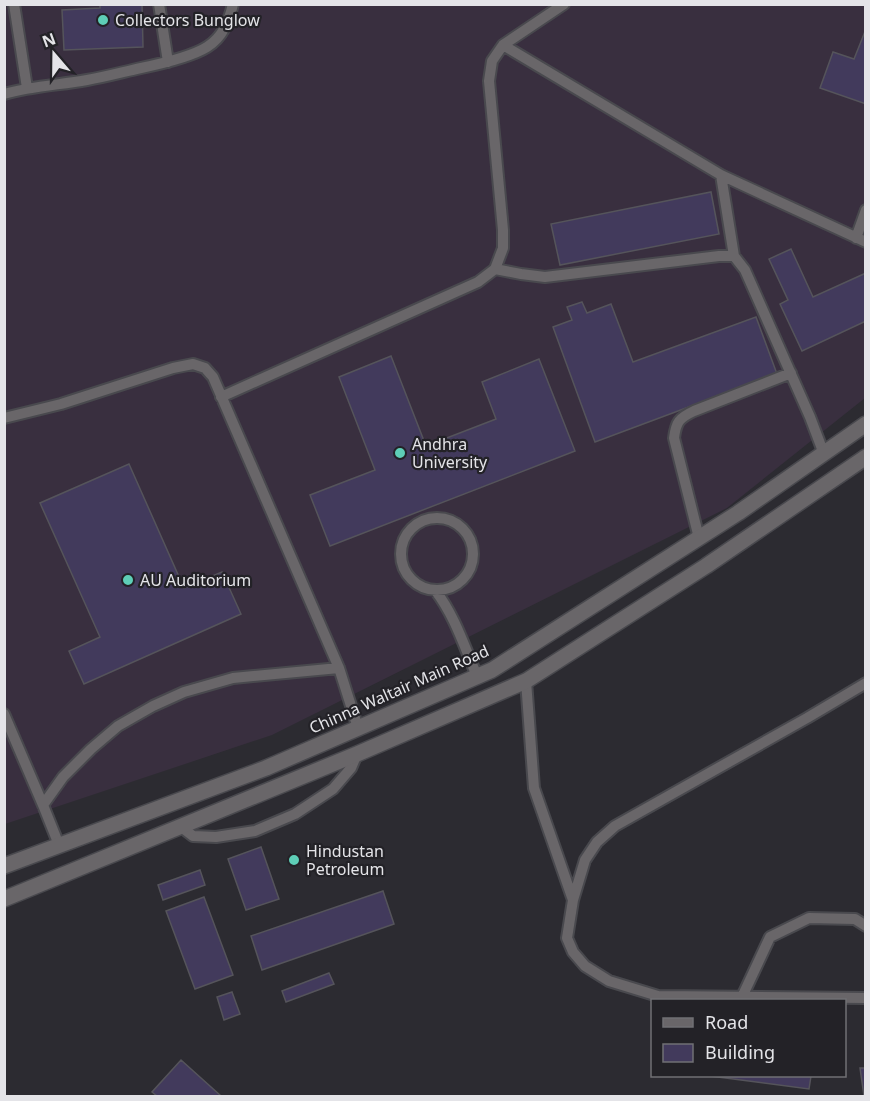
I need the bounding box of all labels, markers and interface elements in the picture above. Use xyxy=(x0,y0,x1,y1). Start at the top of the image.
place label: Collectors Bunglow xyxy=(115,9,260,31)
marker: Collectors Bunglow xyxy=(96,13,110,27)
north arrow xyxy=(24,24,84,84)
text: N xyxy=(39,27,59,52)
place label: Andhra University xyxy=(412,433,488,473)
marker: Andhra University xyxy=(393,446,407,460)
place label: AU Auditorium xyxy=(140,569,251,591)
marker: AU Auditorium xyxy=(121,573,135,587)
street label: Chinna Waltair Main Road xyxy=(306,639,492,739)
place label: Hindustan Petroleum xyxy=(306,840,384,880)
marker: Hindustan Petroleum xyxy=(287,853,301,867)
legend xyxy=(651,999,846,1077)
text: Road xyxy=(705,1010,748,1034)
text: Building xyxy=(705,1040,775,1064)

